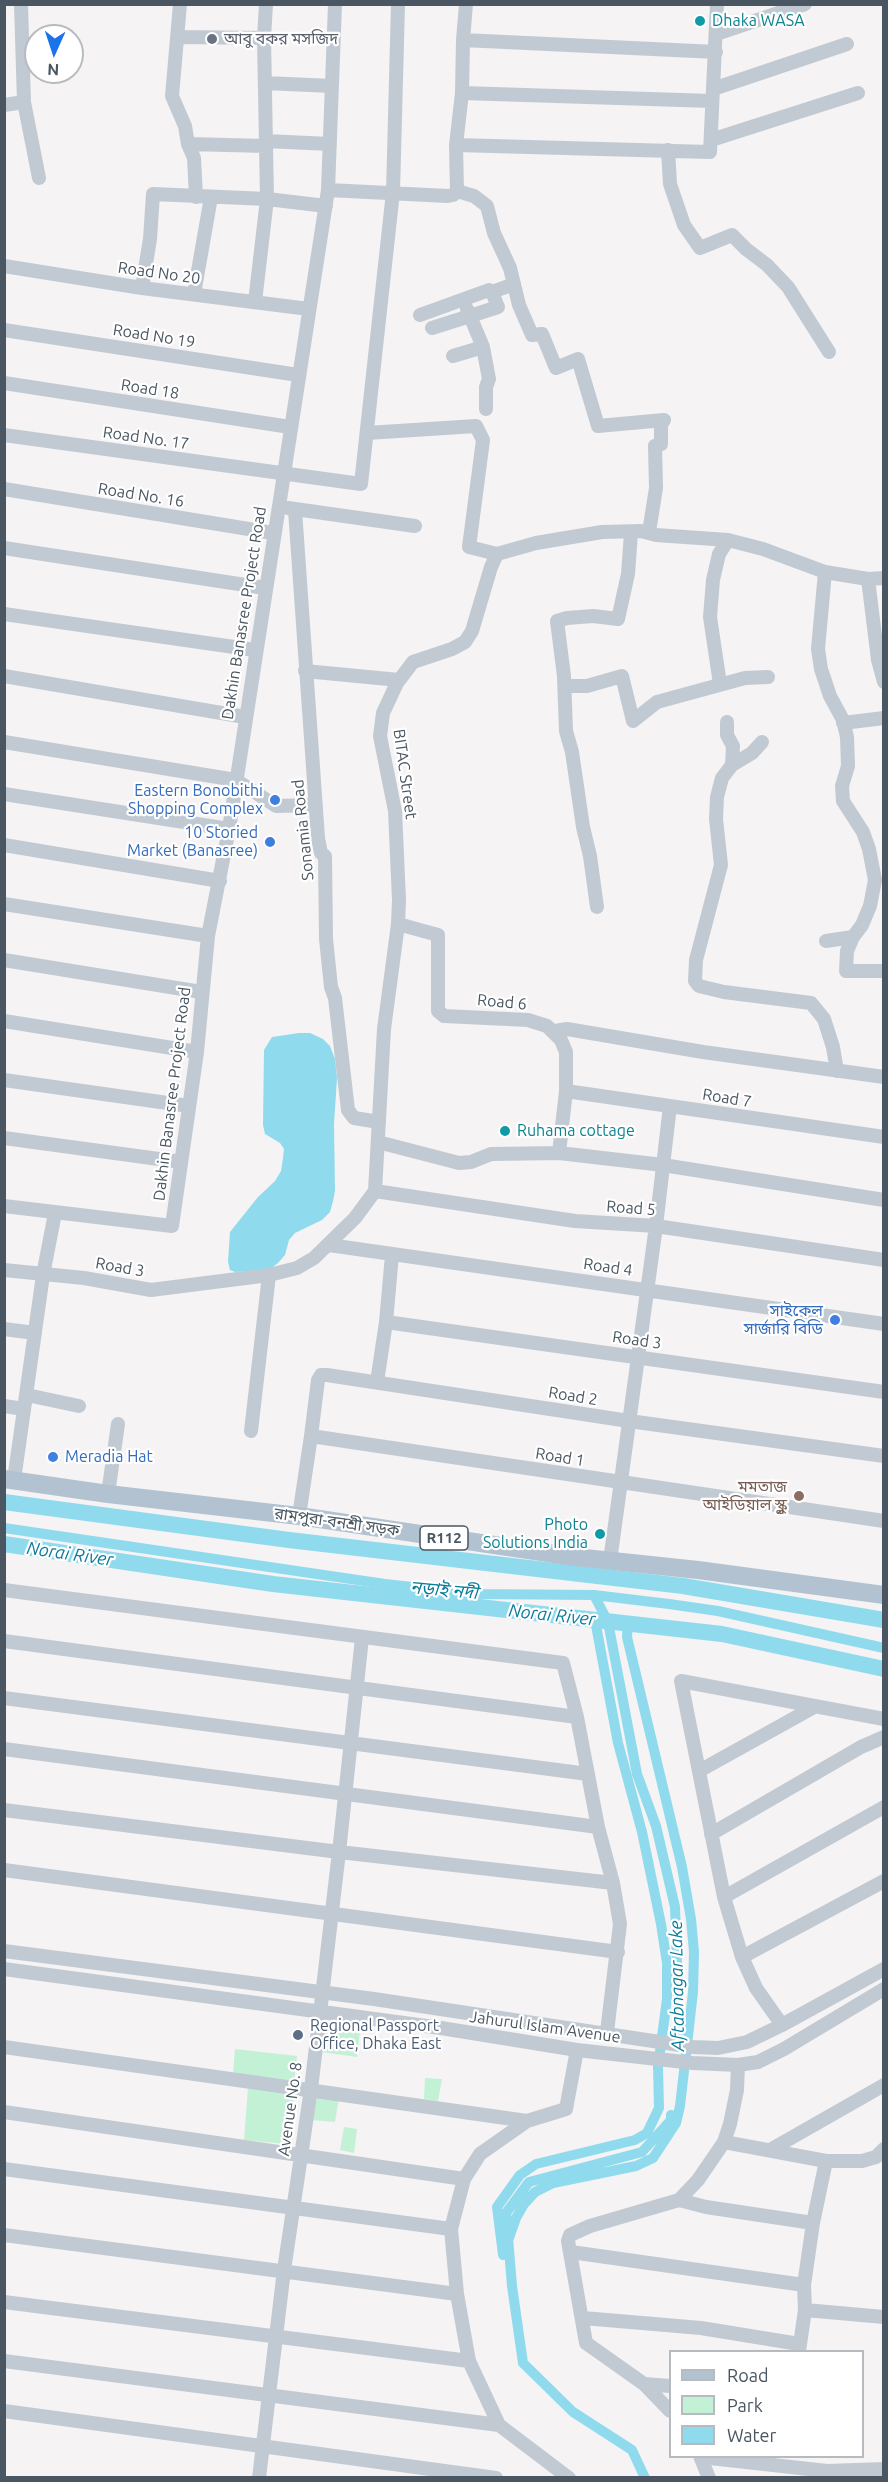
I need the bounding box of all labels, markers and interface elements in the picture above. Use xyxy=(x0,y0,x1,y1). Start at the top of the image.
place label: Dhaka WASA xyxy=(712,11,805,31)
marker: Dhaka WASA xyxy=(693,14,707,28)
north arrow xyxy=(24,24,84,84)
place label: আবু বকর মসজিদ xyxy=(224,29,338,49)
marker: আবু বকর মসজিদ xyxy=(205,32,219,46)
text: N xyxy=(47,61,60,79)
street label: Road No 20 xyxy=(117,258,201,288)
street label: Road No 19 xyxy=(111,320,197,352)
street label: Road 18 xyxy=(120,375,180,403)
street label: Road No. 17 xyxy=(102,422,190,454)
street label: Road No. 16 xyxy=(97,479,185,511)
street label: Dakhin Banasree Project Road xyxy=(218,505,270,721)
street label: BITAC Street xyxy=(389,728,421,820)
street label: Sonamia Road xyxy=(288,778,318,882)
place label: Eastern Bonobithi Shopping Complex xyxy=(128,781,263,819)
marker: Eastern Bonobithi Shopping Complex xyxy=(268,793,282,807)
place label: 10 Storied Market (Banasree) xyxy=(127,823,258,861)
marker: 10 Storied Market (Banasree) xyxy=(263,835,277,849)
street label: Dakhin Banasree Project Road xyxy=(149,986,195,1202)
street label: Road 6 xyxy=(476,990,528,1014)
street label: Road 7 xyxy=(701,1085,753,1111)
place label: Ruhama cottage xyxy=(517,1121,635,1141)
marker: Ruhama cottage xyxy=(498,1124,512,1138)
street label: Road 5 xyxy=(606,1197,656,1219)
street label: Road 3 xyxy=(94,1253,146,1281)
street label: Road 4 xyxy=(582,1254,634,1280)
place label: সাইকেল সার্জারি বিডি xyxy=(744,1301,823,1339)
marker: সাইকেল সার্জারি বিডি xyxy=(828,1313,842,1327)
street label: Road 3 xyxy=(611,1327,663,1353)
street label: Road 2 xyxy=(547,1383,599,1409)
street label: Road 1 xyxy=(534,1444,586,1470)
place label: Meradia Hat xyxy=(65,1447,153,1467)
marker: Meradia Hat xyxy=(46,1450,60,1464)
place label: মমতাজ আইডিয়াল স্কুল xyxy=(703,1477,787,1515)
marker: মমতাজ আইডিয়াল স্কুল xyxy=(792,1489,806,1503)
street label: রামপুরা-বনশ্রী সড়ক xyxy=(273,1504,401,1540)
place label: Photo Solutions India xyxy=(483,1515,588,1553)
road number: R112 xyxy=(420,1526,468,1550)
marker: Photo Solutions India xyxy=(593,1527,607,1541)
water label: Norai River xyxy=(25,1537,115,1571)
water label: নড়াই নদী xyxy=(409,1576,479,1604)
water label: Norai River xyxy=(507,1600,597,1630)
water label: Aftabnagar Lake xyxy=(665,1920,689,2052)
street label: Jahurul Islam Avenue xyxy=(468,2007,622,2047)
place label: Regional Passport Office, Dhaka East xyxy=(310,2016,441,2054)
marker: Regional Passport Office, Dhaka East xyxy=(291,2028,305,2042)
street label: Avenue No. 8 xyxy=(274,2061,306,2157)
legend xyxy=(669,2350,864,2458)
text: Road xyxy=(727,2365,769,2385)
text: Park xyxy=(727,2395,763,2415)
text: Water xyxy=(727,2425,776,2445)

